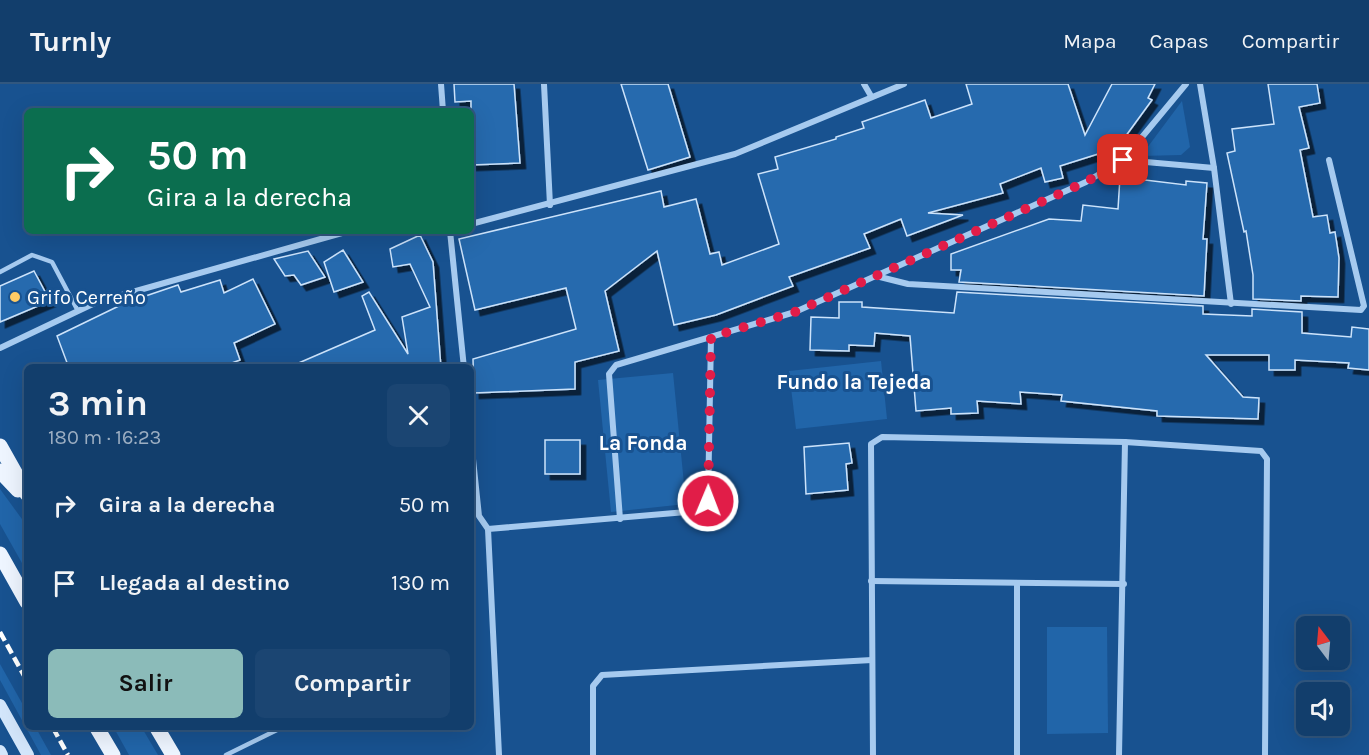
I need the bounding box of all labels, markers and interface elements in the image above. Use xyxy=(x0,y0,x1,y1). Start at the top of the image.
text: Turnly xyxy=(30,25,111,58)
text: Mapa xyxy=(1063,29,1117,53)
text: Capas xyxy=(1150,29,1209,53)
text: Compartir xyxy=(1242,29,1339,53)
text: 50 m xyxy=(147,130,249,180)
icon: right xyxy=(48,132,126,210)
pin xyxy=(1097,134,1148,185)
icon: arrive xyxy=(1106,143,1139,176)
text: Gira a la derecha xyxy=(147,181,352,213)
place label: Grifo Cerreño xyxy=(27,286,146,309)
marker: Grifo Cerreño xyxy=(8,290,22,304)
district label: Fundo la Tejeda xyxy=(776,370,932,394)
text: 3 min xyxy=(48,382,148,424)
button: close xyxy=(387,384,450,447)
text: 180 m · 16:23 xyxy=(48,426,161,449)
district label: La Fonda xyxy=(599,431,687,455)
position arrow xyxy=(676,469,740,533)
icon: right xyxy=(48,489,81,522)
text: Gira a la derecha xyxy=(99,492,275,518)
text: 50 m xyxy=(399,492,450,518)
icon: arrive xyxy=(48,567,81,600)
text: Llegada al destino xyxy=(99,570,290,596)
text: 130 m xyxy=(391,570,450,596)
north arrow xyxy=(1296,616,1350,670)
map controls xyxy=(1296,616,1350,736)
button: Salir xyxy=(48,649,243,718)
button: Compartir xyxy=(255,649,450,718)
button: sound xyxy=(1296,682,1350,736)

